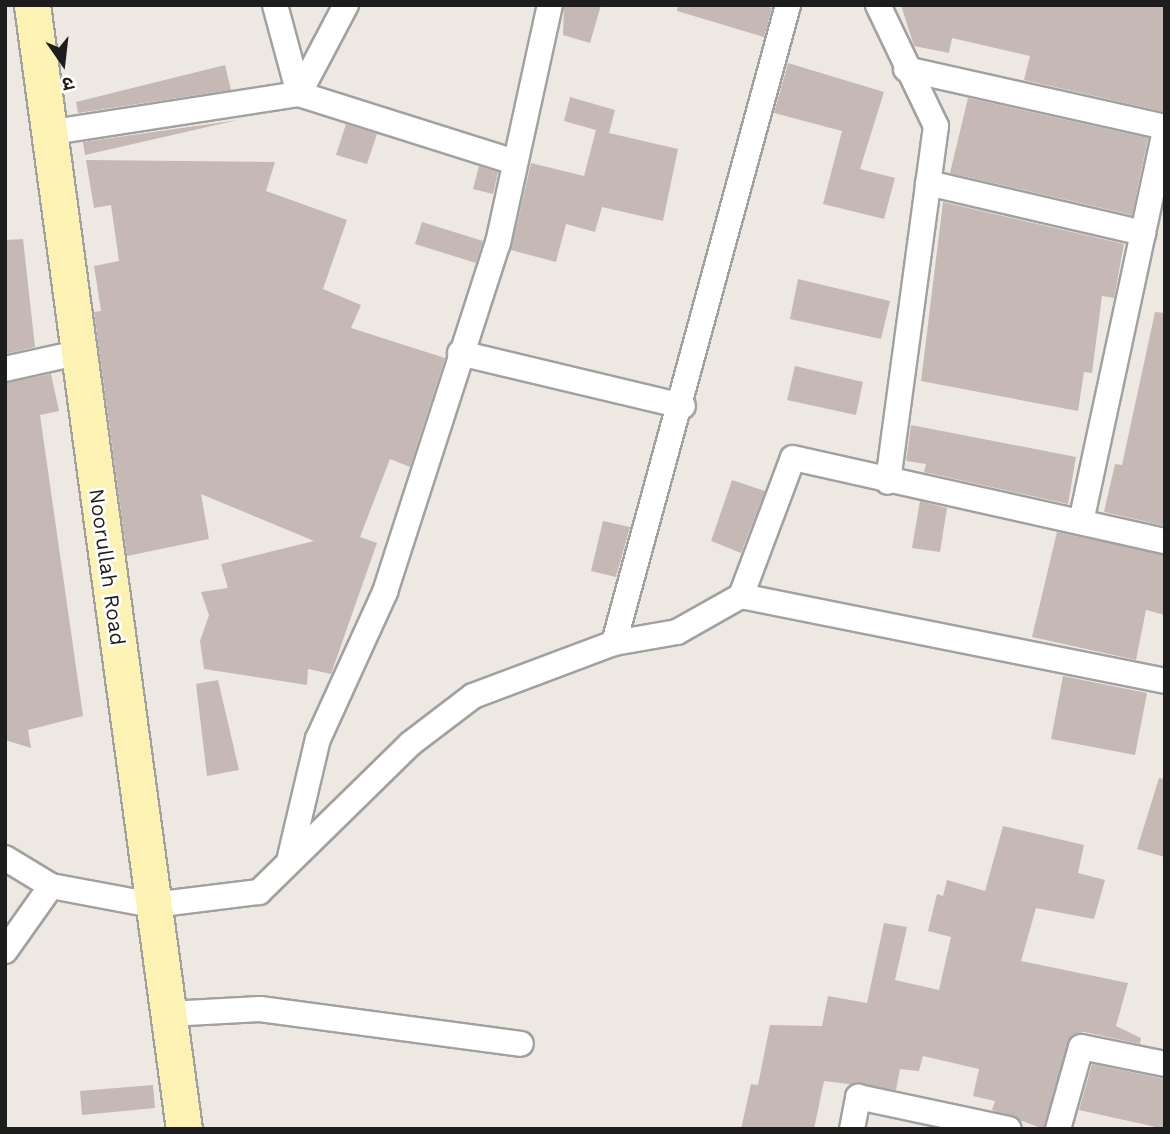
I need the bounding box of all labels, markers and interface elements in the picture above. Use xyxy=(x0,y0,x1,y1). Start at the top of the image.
north arrow xyxy=(28,28,98,98)
text: उ xyxy=(60,71,76,96)
street label: Noorullah Road xyxy=(84,487,130,647)

